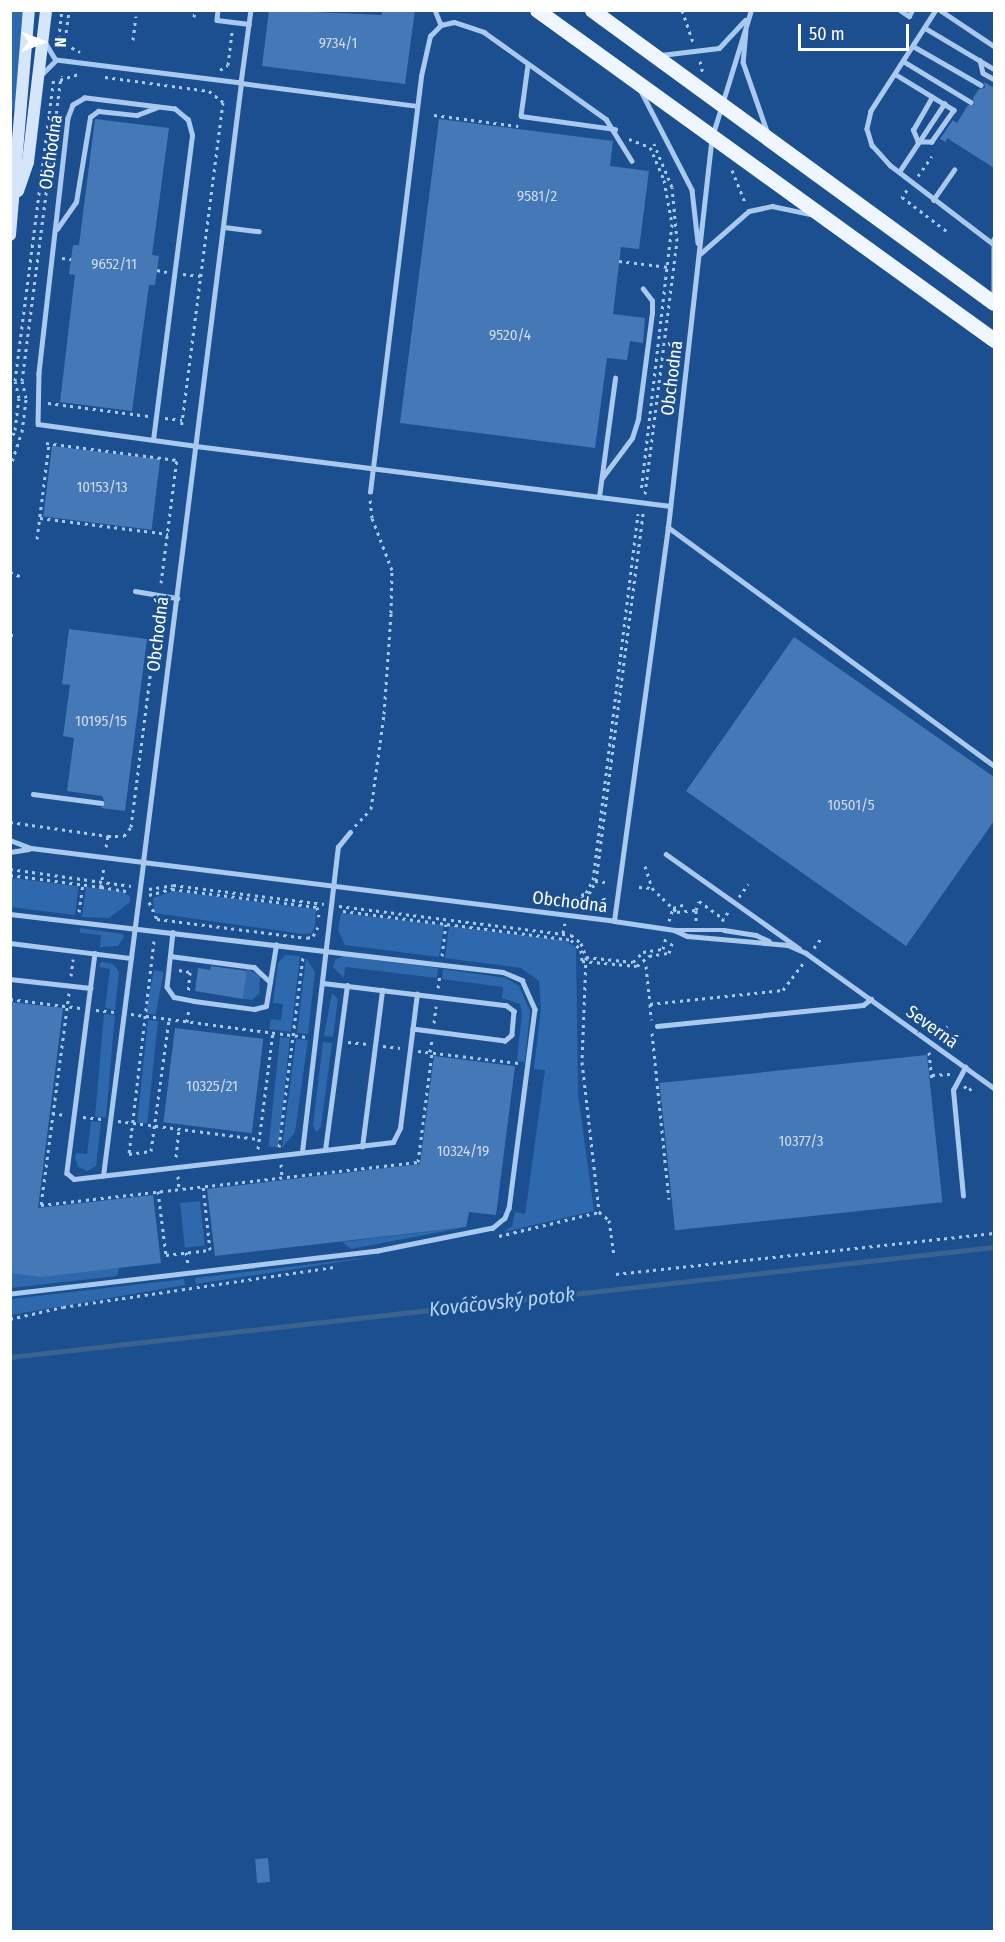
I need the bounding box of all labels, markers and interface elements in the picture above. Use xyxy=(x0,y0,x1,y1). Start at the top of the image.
north arrow xyxy=(12,12,72,72)
scale bar xyxy=(801,12,912,50)
text: 50 m xyxy=(809,23,845,45)
house number: 9734/1 xyxy=(319,35,357,53)
text: N xyxy=(51,37,70,47)
street label: Obchodná xyxy=(35,113,67,191)
house number: 9581/2 xyxy=(517,188,557,206)
house number: 9652/11 xyxy=(91,256,137,274)
house number: 9520/4 xyxy=(489,327,531,345)
street label: Obchodná xyxy=(657,339,687,417)
house number: 10153/13 xyxy=(76,479,128,497)
street label: Obchodná xyxy=(143,595,173,673)
house number: 10195/15 xyxy=(75,713,127,731)
house number: 10501/5 xyxy=(827,797,875,815)
street label: Obchodná xyxy=(531,887,609,917)
street label: Severná xyxy=(902,1001,962,1053)
house number: 10325/21 xyxy=(186,1078,238,1096)
house number: 10377/3 xyxy=(778,1133,824,1151)
house number: 10324/19 xyxy=(437,1143,489,1161)
water label: Kováčovský potok xyxy=(428,1282,576,1322)

